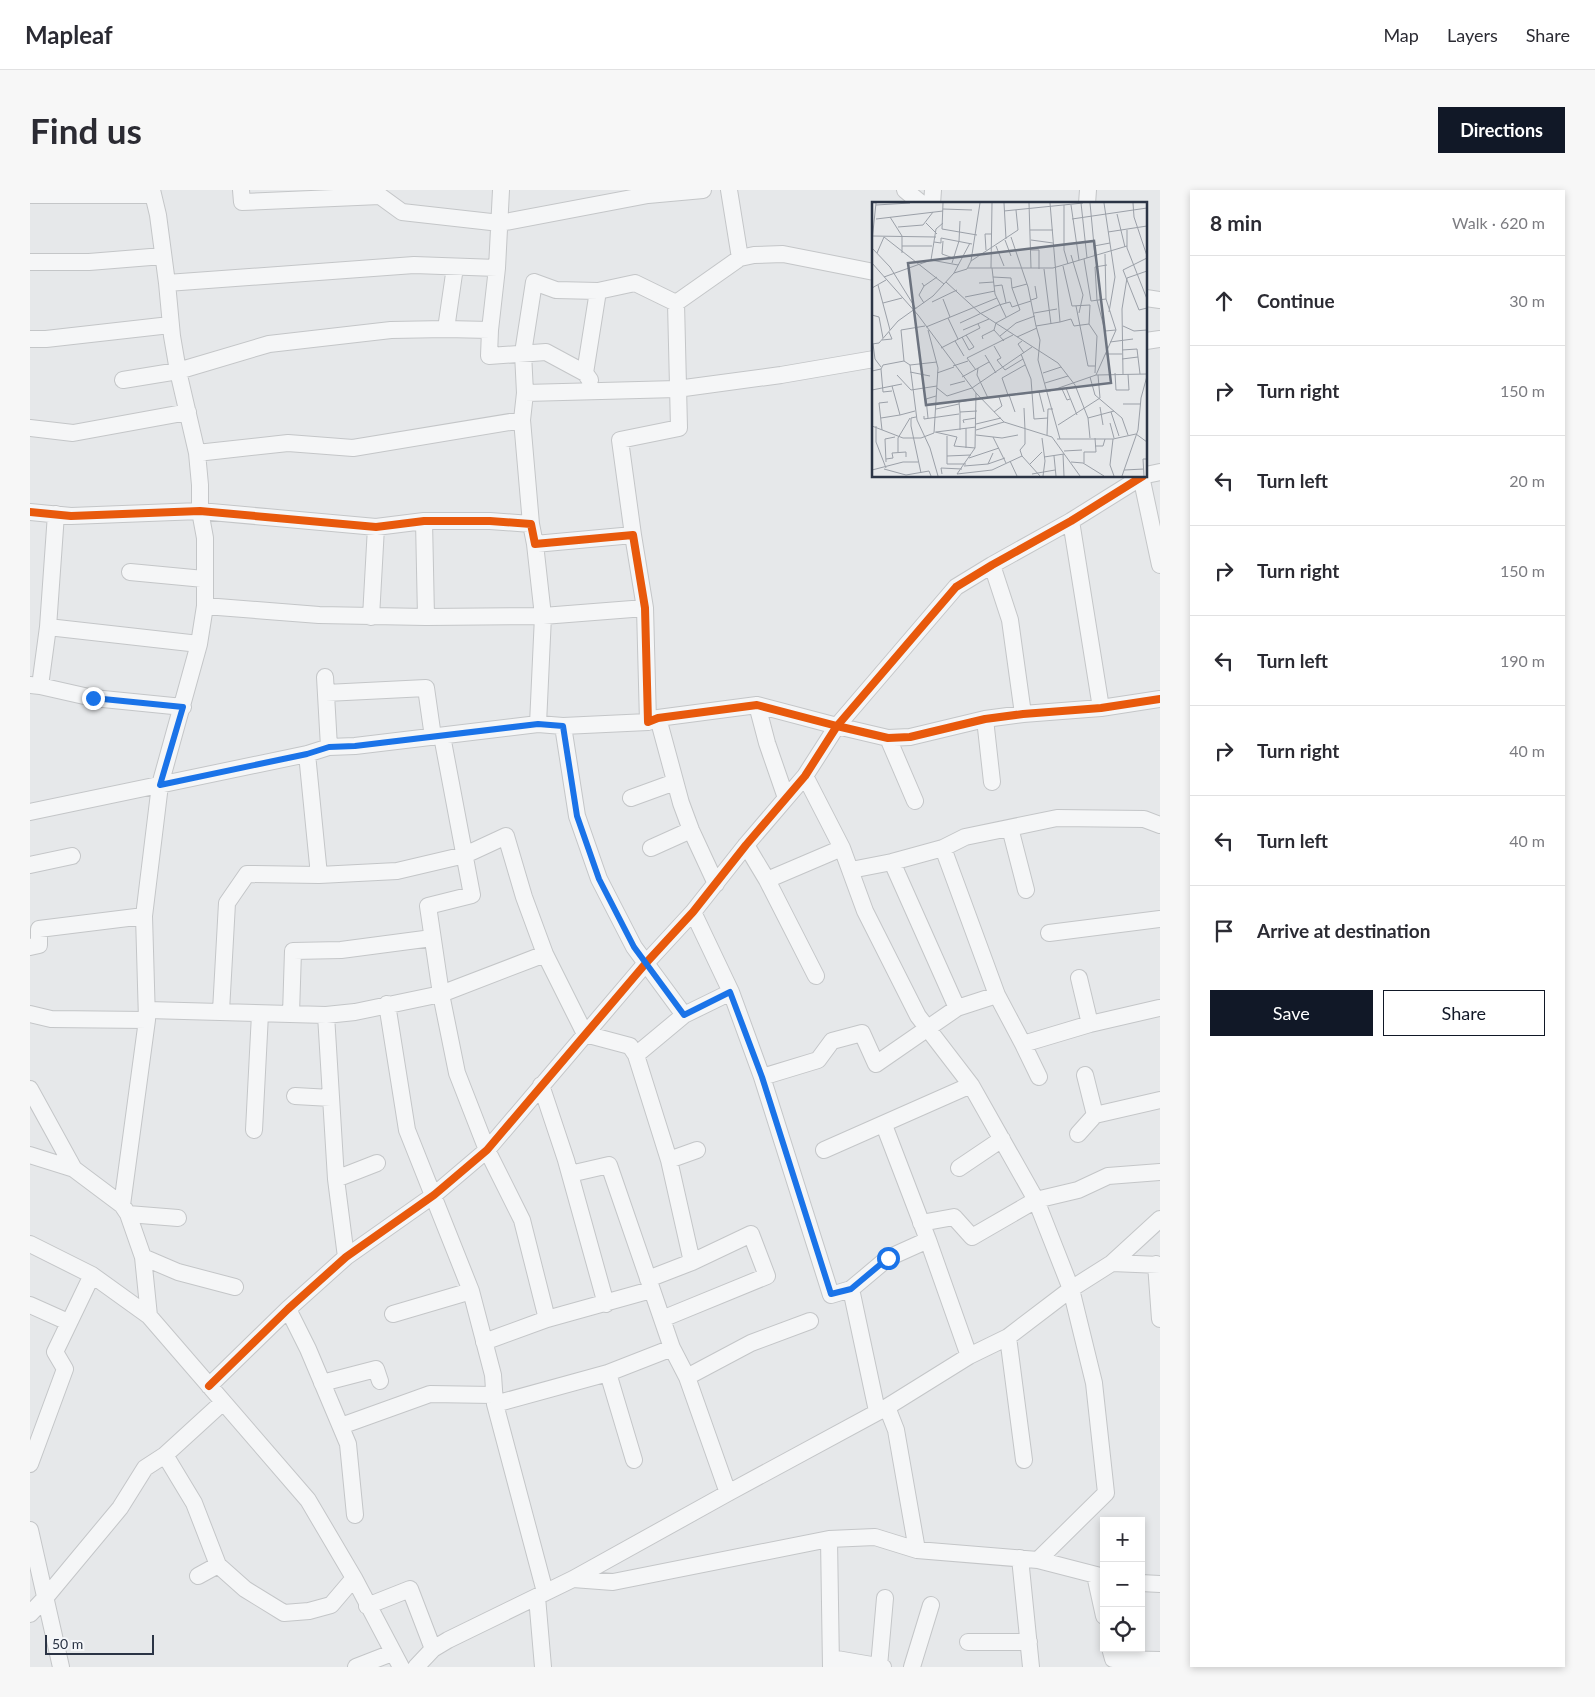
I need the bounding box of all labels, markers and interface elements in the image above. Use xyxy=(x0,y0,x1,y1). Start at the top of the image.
text: Mapleaf xyxy=(25,20,113,49)
text: Map xyxy=(1383,24,1419,46)
text: Layers xyxy=(1447,24,1498,46)
text: Share xyxy=(1526,24,1570,46)
button: Directions xyxy=(1438,107,1565,153)
text: Find us xyxy=(30,109,142,151)
inset map xyxy=(872,202,1148,478)
text: 8 min xyxy=(1210,210,1262,235)
text: Walk · 620 m xyxy=(1452,213,1545,232)
icon: ahead xyxy=(1210,287,1238,315)
text: Continue xyxy=(1257,289,1335,312)
text: 30 m xyxy=(1509,291,1545,310)
icon: right xyxy=(1210,377,1238,405)
text: Turn right xyxy=(1257,379,1339,402)
text: 150 m xyxy=(1500,381,1545,400)
icon: left xyxy=(1210,467,1238,495)
text: Turn left xyxy=(1257,469,1328,492)
text: 20 m xyxy=(1509,471,1545,490)
icon: right xyxy=(1210,557,1238,585)
text: Turn right xyxy=(1257,559,1339,582)
text: 150 m xyxy=(1500,561,1545,580)
icon: left xyxy=(1210,647,1238,675)
text: Turn left xyxy=(1257,649,1328,672)
text: 190 m xyxy=(1500,651,1545,670)
route end xyxy=(82,687,105,710)
icon: right xyxy=(1210,737,1238,765)
text: Turn right xyxy=(1257,739,1339,762)
text: 40 m xyxy=(1509,741,1545,760)
icon: left xyxy=(1210,827,1238,855)
text: Turn left xyxy=(1257,829,1328,852)
text: 40 m xyxy=(1509,831,1545,850)
icon: arrive xyxy=(1210,917,1238,945)
text: Arrive at destination xyxy=(1257,919,1430,942)
button: Save xyxy=(1210,990,1373,1036)
button: Share xyxy=(1383,990,1545,1036)
route start xyxy=(877,1247,900,1270)
map controls xyxy=(1100,1517,1145,1652)
button: + xyxy=(1100,1517,1145,1562)
button: − xyxy=(1100,1562,1145,1607)
button: locate xyxy=(1100,1607,1145,1652)
scale bar xyxy=(45,1632,154,1655)
text: 50 m xyxy=(52,1635,83,1652)

